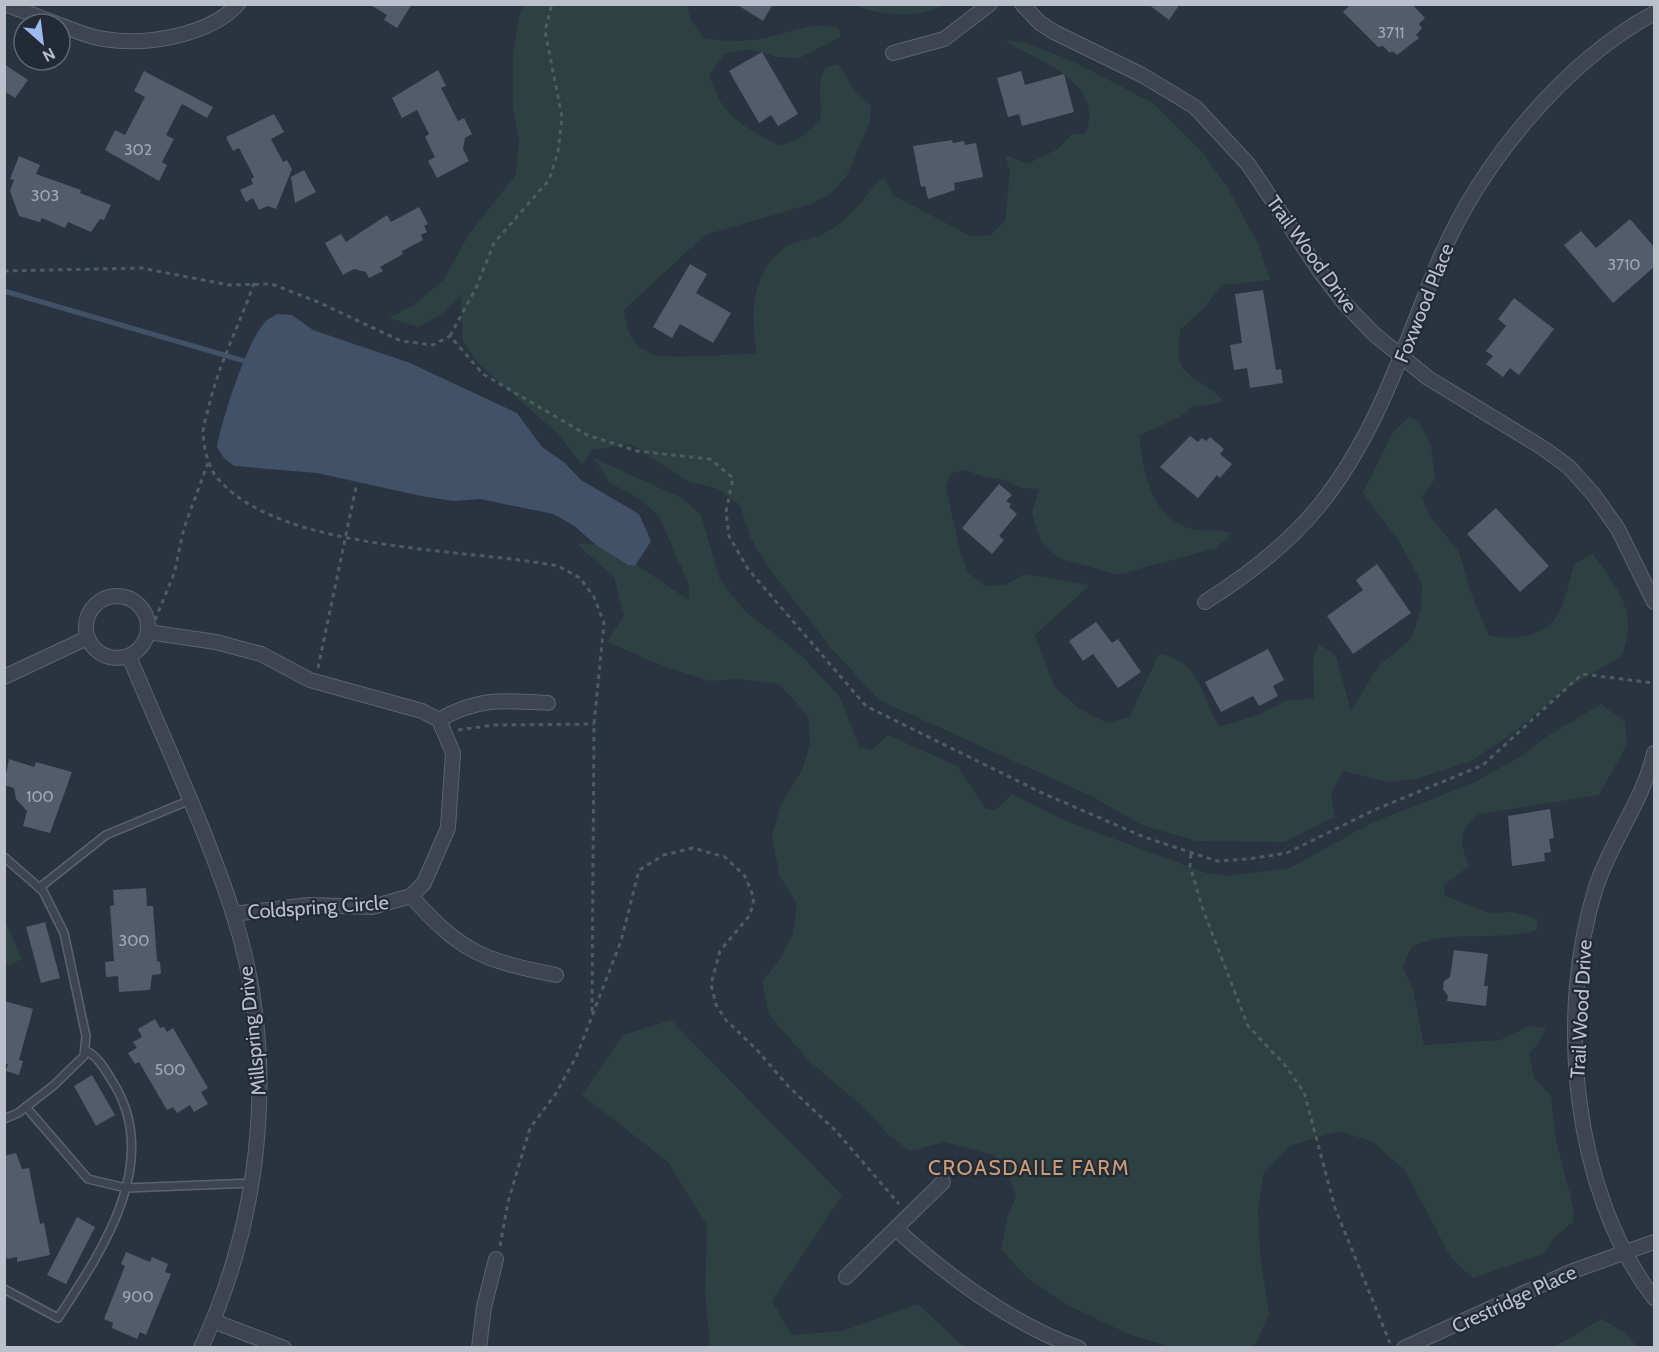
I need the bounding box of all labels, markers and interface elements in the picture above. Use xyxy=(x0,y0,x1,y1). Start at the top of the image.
north arrow xyxy=(12,12,72,72)
house number: 3711 xyxy=(1377,23,1405,42)
text: N xyxy=(39,44,58,66)
house number: 302 xyxy=(124,140,152,159)
house number: 303 xyxy=(31,186,59,205)
street label: Trail Wood Drive xyxy=(1262,191,1362,317)
street label: Foxwood Place xyxy=(1389,240,1459,366)
house number: 3710 xyxy=(1607,255,1641,274)
house number: 100 xyxy=(26,787,54,806)
street label: Coldspring Circle xyxy=(247,890,389,924)
house number: 300 xyxy=(119,931,150,950)
street label: Trail Wood Drive xyxy=(1565,939,1597,1079)
street label: Millspring Drive xyxy=(233,965,271,1097)
house number: 500 xyxy=(155,1060,186,1079)
district label: CROASDAILE FARM xyxy=(928,1155,1130,1180)
street label: Crestridge Place xyxy=(1448,1260,1580,1338)
house number: 900 xyxy=(122,1287,154,1306)

